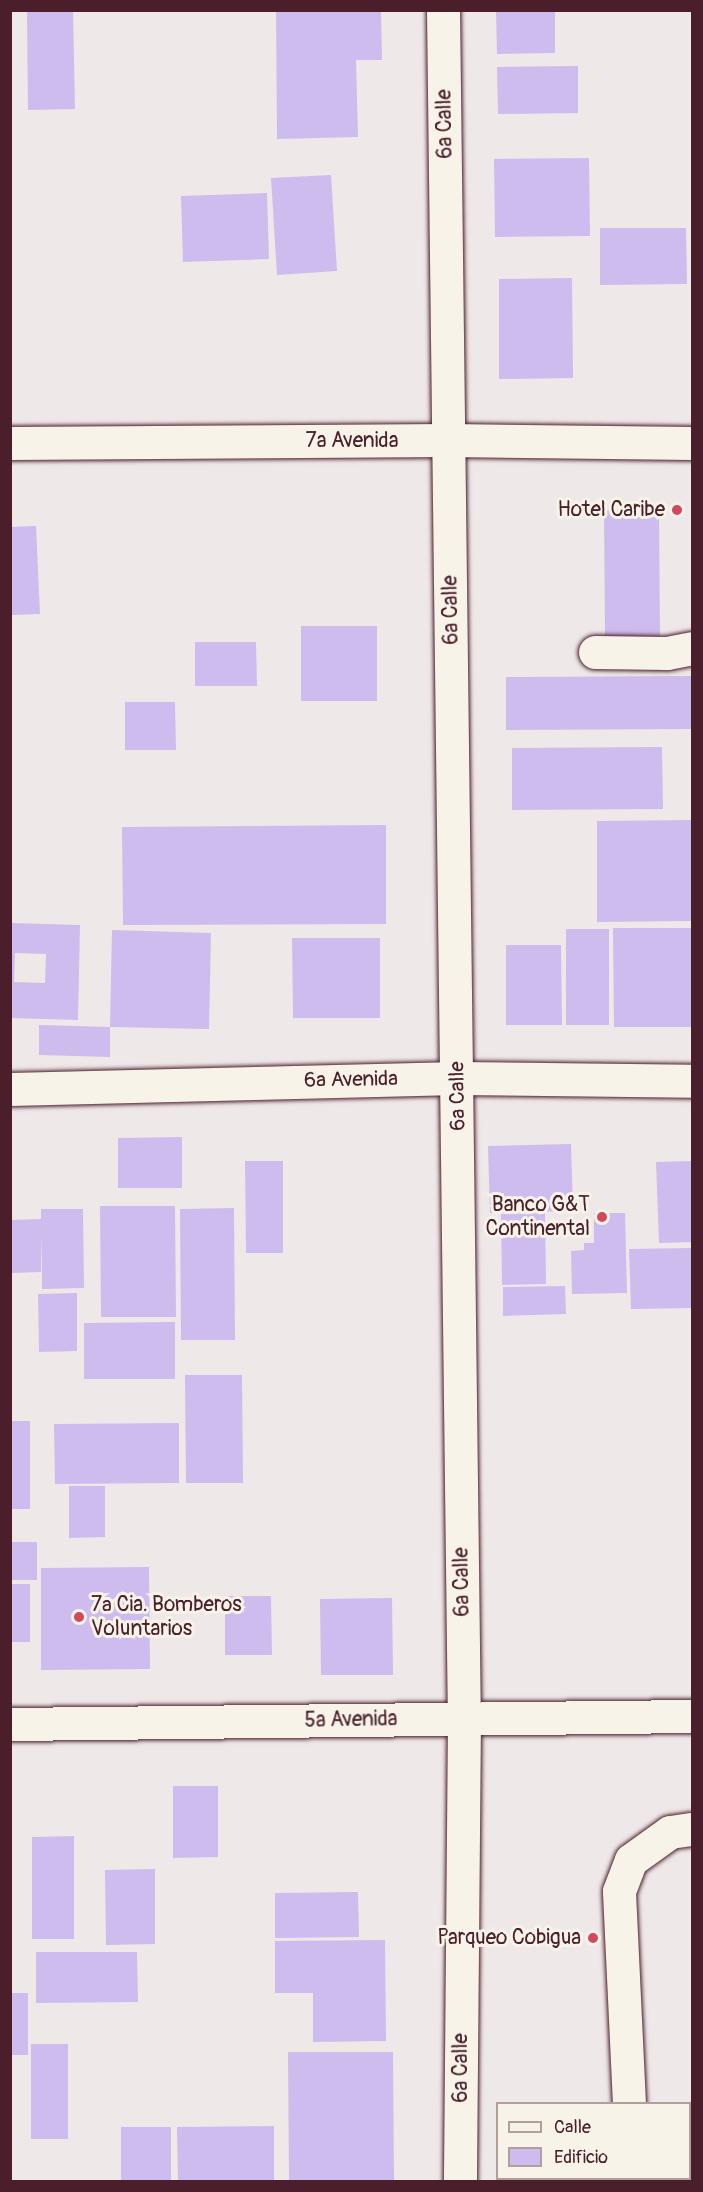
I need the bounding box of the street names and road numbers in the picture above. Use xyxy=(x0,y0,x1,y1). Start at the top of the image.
street label: 6a Calle xyxy=(432,89,458,159)
street label: 7a Avenida xyxy=(306,428,398,454)
street label: 6a Calle xyxy=(438,575,464,645)
street label: 6a Calle xyxy=(445,1061,471,1131)
street label: 6a Avenida xyxy=(304,1067,398,1093)
street label: 6a Calle xyxy=(449,1547,475,1617)
street label: 5a Avenida xyxy=(304,1707,398,1733)
street label: 6a Calle xyxy=(448,2033,474,2103)

